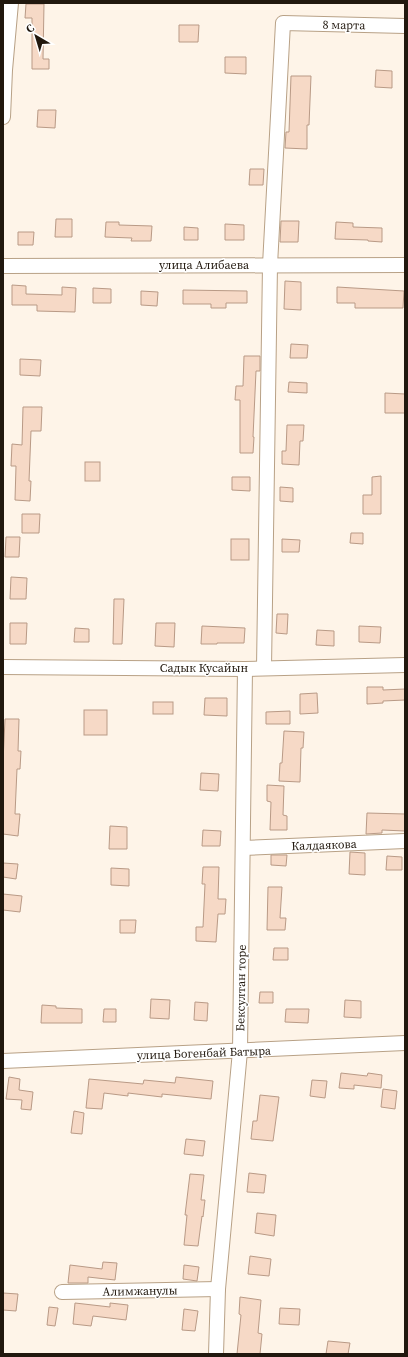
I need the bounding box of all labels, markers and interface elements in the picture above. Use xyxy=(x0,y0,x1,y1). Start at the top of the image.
north arrow xyxy=(16,16,56,56)
street label: 8 марта xyxy=(322,17,367,33)
text: С xyxy=(23,20,38,37)
street label: улица Алибаева xyxy=(159,257,250,273)
street label: Садык Кусайын xyxy=(160,660,249,676)
street label: Калдаякова xyxy=(291,836,358,854)
street label: Бексултан торе xyxy=(232,944,250,1032)
street label: улица Богенбай Батыра xyxy=(137,1043,272,1063)
street label: Алимжанулы xyxy=(102,1282,178,1300)

